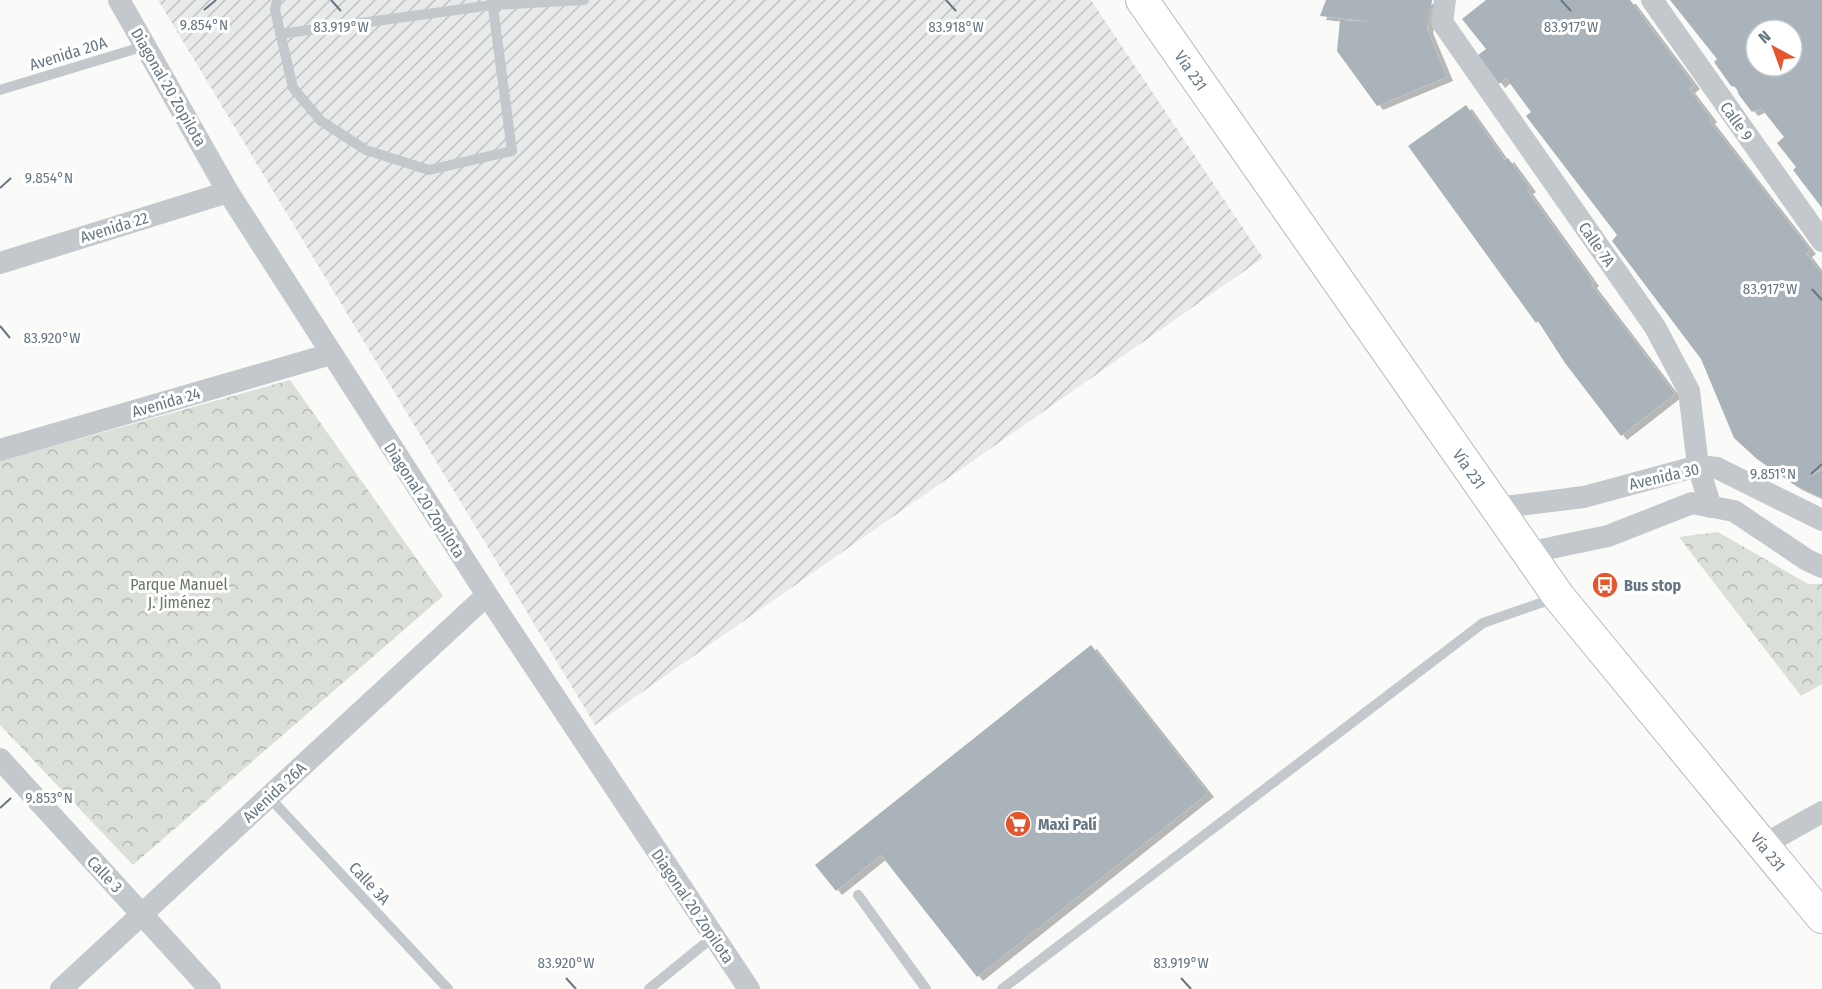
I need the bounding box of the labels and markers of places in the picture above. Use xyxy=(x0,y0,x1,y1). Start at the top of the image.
bus stop icon: Bus stop xyxy=(1590,570,1620,600)
place label: Bus stop xyxy=(1624,576,1681,595)
supermarket icon: Maxi Palí xyxy=(1003,809,1033,839)
place label: Maxi Palí xyxy=(1038,815,1098,834)

